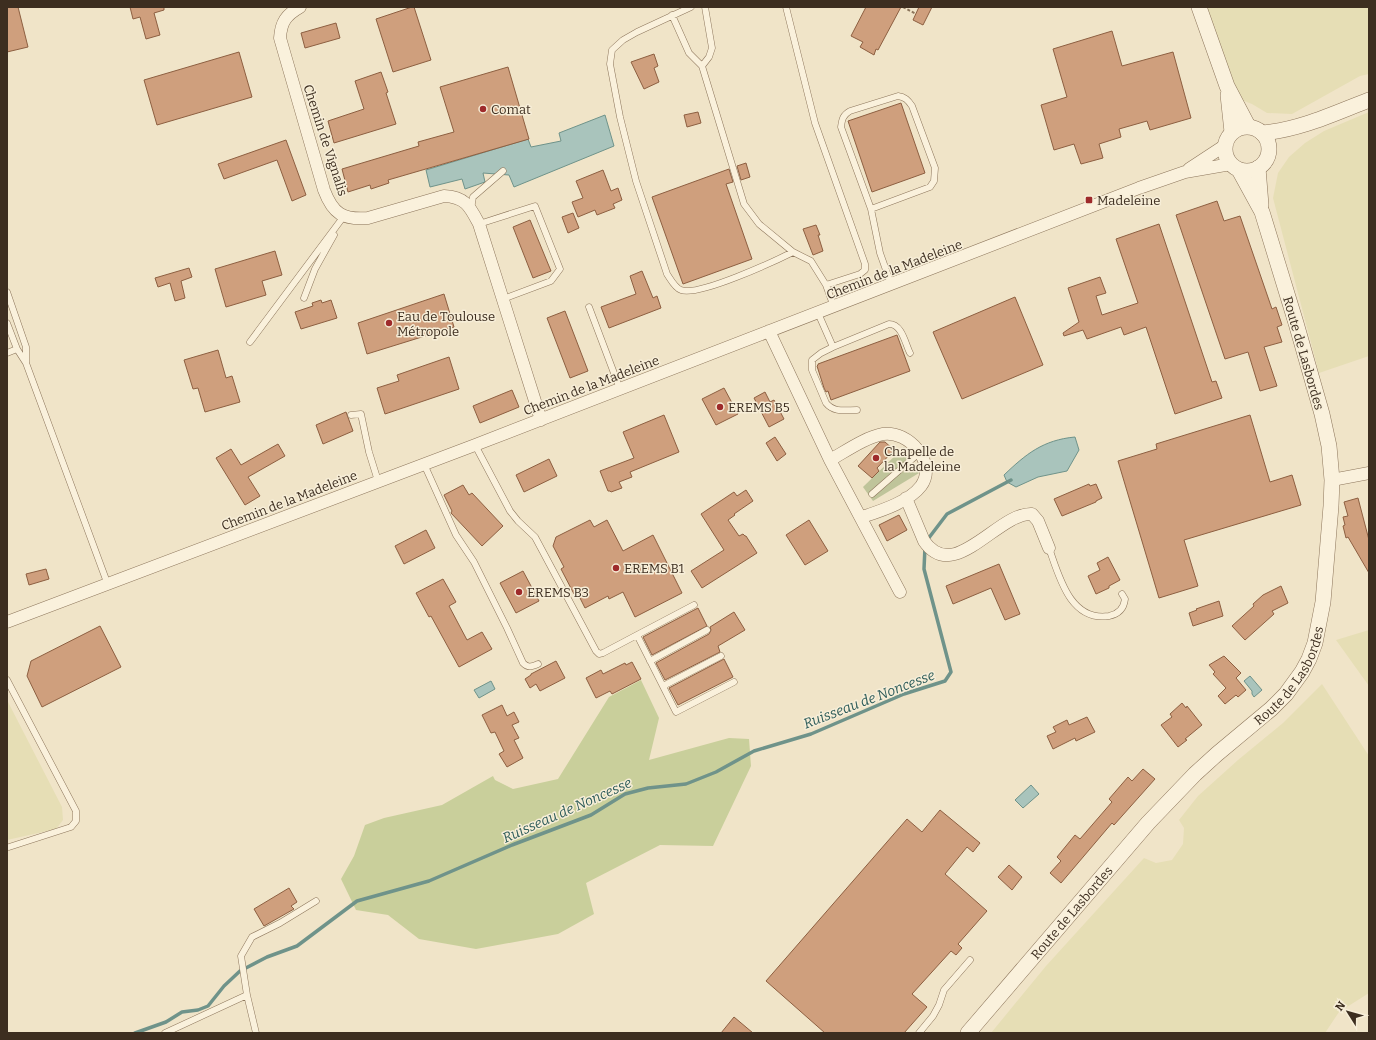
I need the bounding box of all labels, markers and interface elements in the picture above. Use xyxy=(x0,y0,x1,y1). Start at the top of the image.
street label: Chemin de Vignalis xyxy=(300,83,351,198)
place label: Comat xyxy=(491,102,531,117)
marker: Comat xyxy=(478,104,488,114)
place label: Madeleine xyxy=(1097,193,1160,208)
marker: Madeleine xyxy=(1084,195,1094,205)
street label: Chemin de la Madeleine xyxy=(824,237,964,302)
street label: Route de Lasbordes xyxy=(1280,295,1327,412)
place label: Eau de Toulouse Métropole xyxy=(397,309,495,339)
marker: Eau de Toulouse Métropole xyxy=(384,318,394,328)
street label: Chemin de la Madeleine xyxy=(521,353,661,418)
place label: EREMS B5 xyxy=(728,400,790,415)
marker: EREMS B5 xyxy=(715,402,725,412)
place label: Chapelle de la Madeleine xyxy=(884,444,961,474)
marker: Chapelle de la Madeleine xyxy=(871,453,881,463)
street label: Chemin de la Madeleine xyxy=(219,468,359,533)
place label: EREMS B1 xyxy=(624,561,685,576)
marker: EREMS B1 xyxy=(611,563,621,573)
place label: EREMS B3 xyxy=(527,585,589,600)
marker: EREMS B3 xyxy=(514,587,524,597)
street label: Route de Lasbordes xyxy=(1251,625,1326,728)
water label: Ruisseau de Noncesse xyxy=(801,667,937,732)
water label: Ruisseau de Noncesse xyxy=(500,774,634,847)
street label: Route de Lasbordes xyxy=(1028,863,1116,962)
north arrow xyxy=(1328,992,1368,1032)
text: N xyxy=(1333,999,1348,1014)

